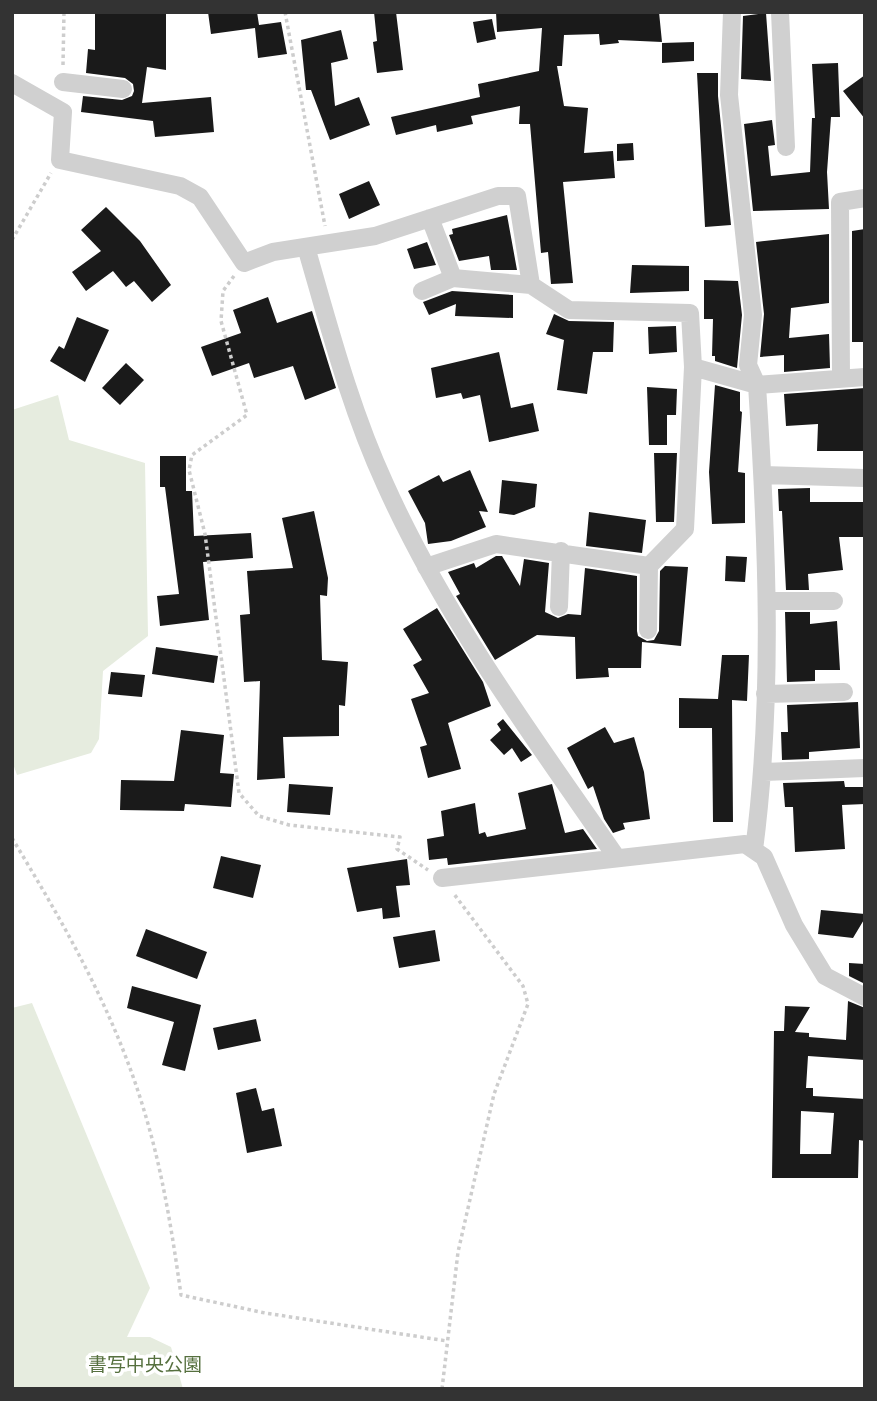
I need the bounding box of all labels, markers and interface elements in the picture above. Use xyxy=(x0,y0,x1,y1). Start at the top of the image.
park label: 書写中央公園 xyxy=(88,1354,202,1377)

